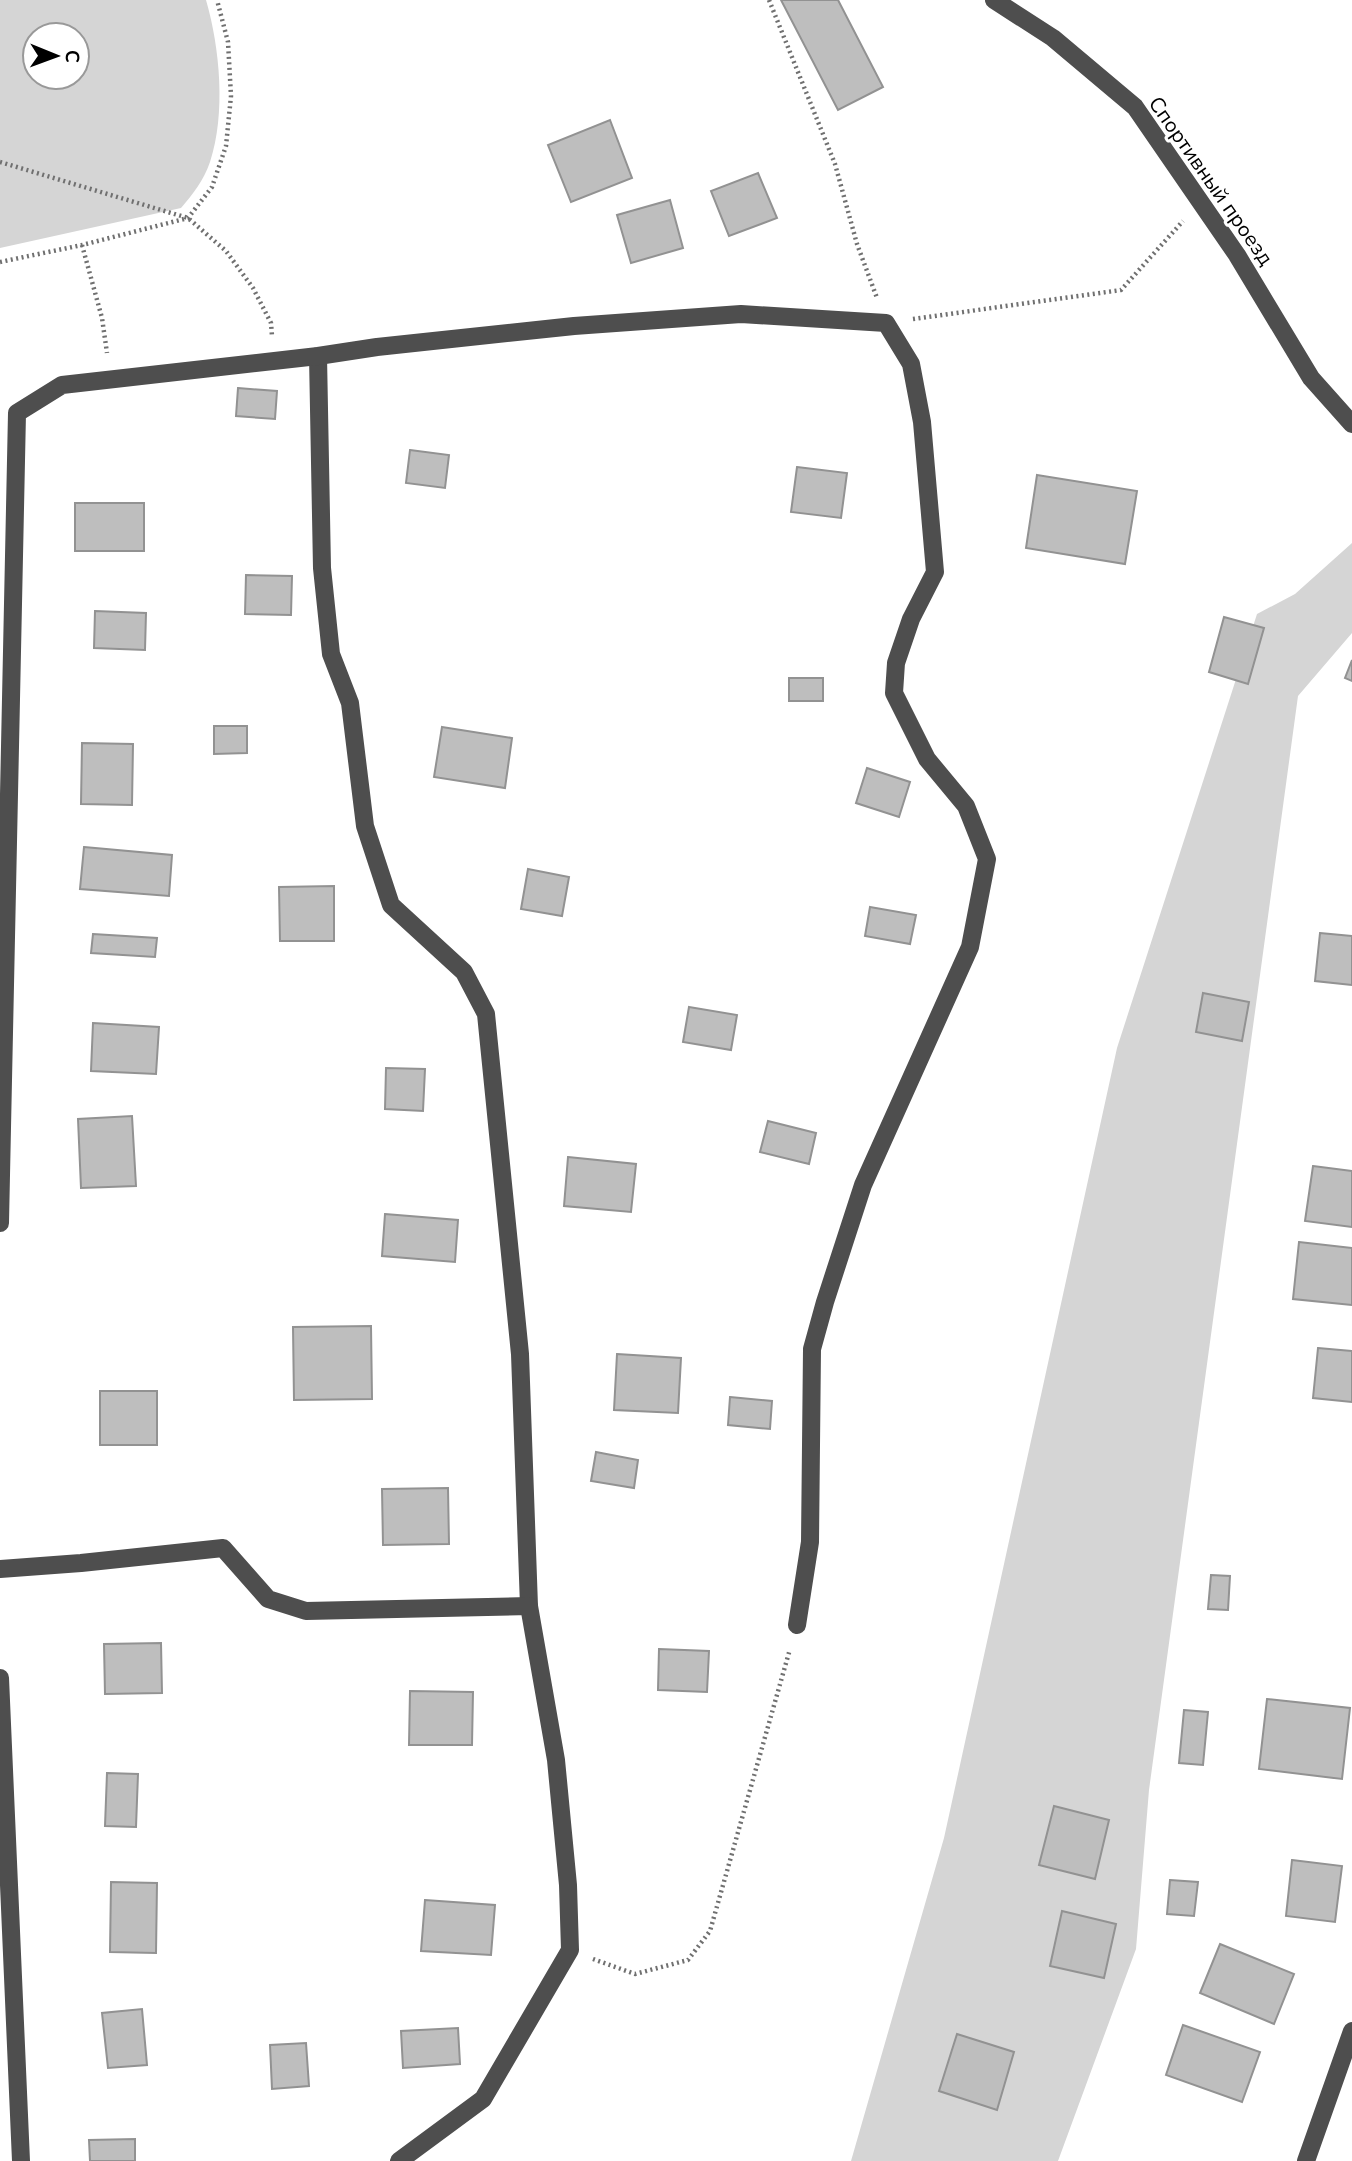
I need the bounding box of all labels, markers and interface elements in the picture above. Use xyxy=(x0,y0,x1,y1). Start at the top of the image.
north arrow xyxy=(21,21,91,91)
text: С xyxy=(59,50,85,63)
street label: Спортивный проезд xyxy=(1142,91,1280,271)

